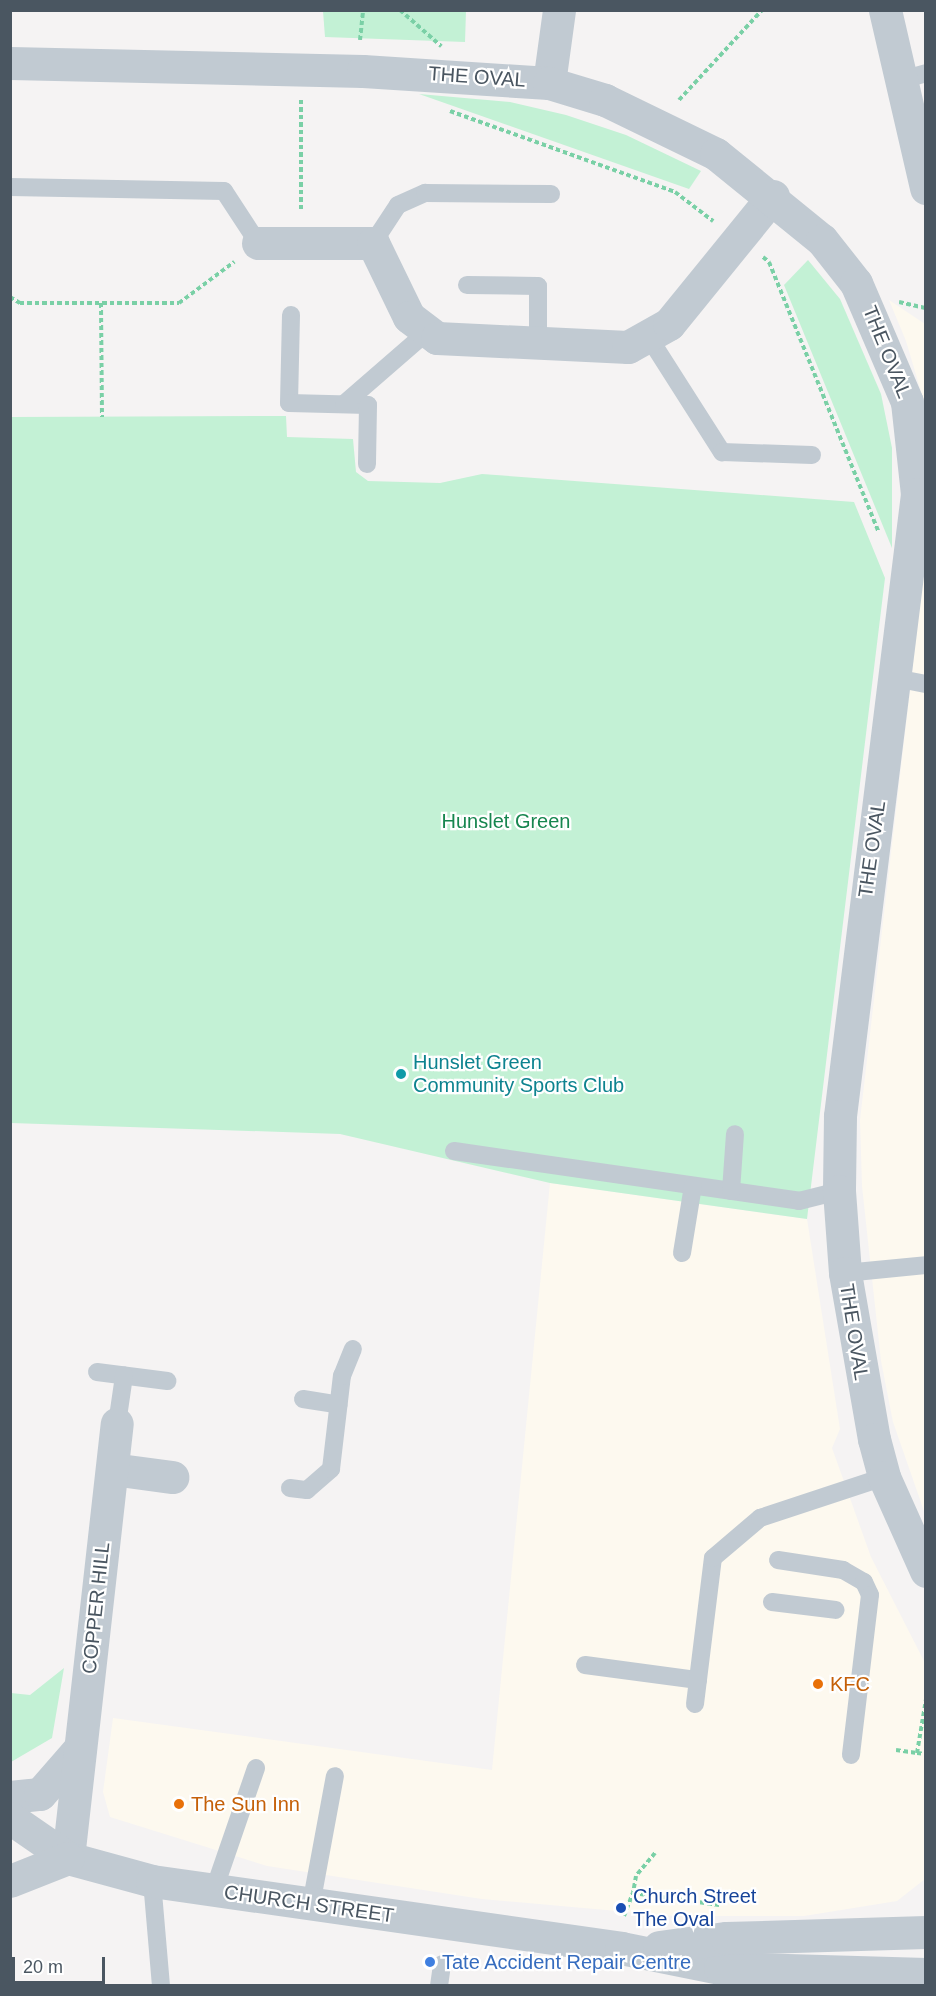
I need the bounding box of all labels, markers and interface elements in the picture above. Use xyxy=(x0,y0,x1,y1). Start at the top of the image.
street label: THE OVAL xyxy=(428,62,526,92)
street label: THE OVAL xyxy=(858,302,916,402)
street label: THE OVAL xyxy=(853,799,891,899)
park label: Hunslet Green xyxy=(442,809,570,833)
place label: Hunslet Green Community Sports Club xyxy=(413,1050,624,1097)
marker: Hunslet Green Community Sports Club xyxy=(394,1067,408,1081)
street label: THE OVAL xyxy=(835,1282,873,1382)
street label: COPPER HILL xyxy=(77,1541,115,1675)
place label: KFC xyxy=(830,1672,870,1696)
marker: KFC xyxy=(811,1677,825,1691)
place label: The Sun Inn xyxy=(191,1792,300,1816)
marker: The Sun Inn xyxy=(172,1797,186,1811)
street label: CHURCH STREET xyxy=(223,1880,395,1928)
place label: Church Street The Oval xyxy=(633,1884,756,1931)
marker: Church Street The Oval xyxy=(614,1901,628,1915)
scale bar xyxy=(15,1945,108,1983)
place label: Tate Accident Repair Centre xyxy=(442,1950,692,1974)
marker: Tate Accident Repair Centre xyxy=(423,1955,437,1969)
text: 20 m xyxy=(23,1957,63,1977)

